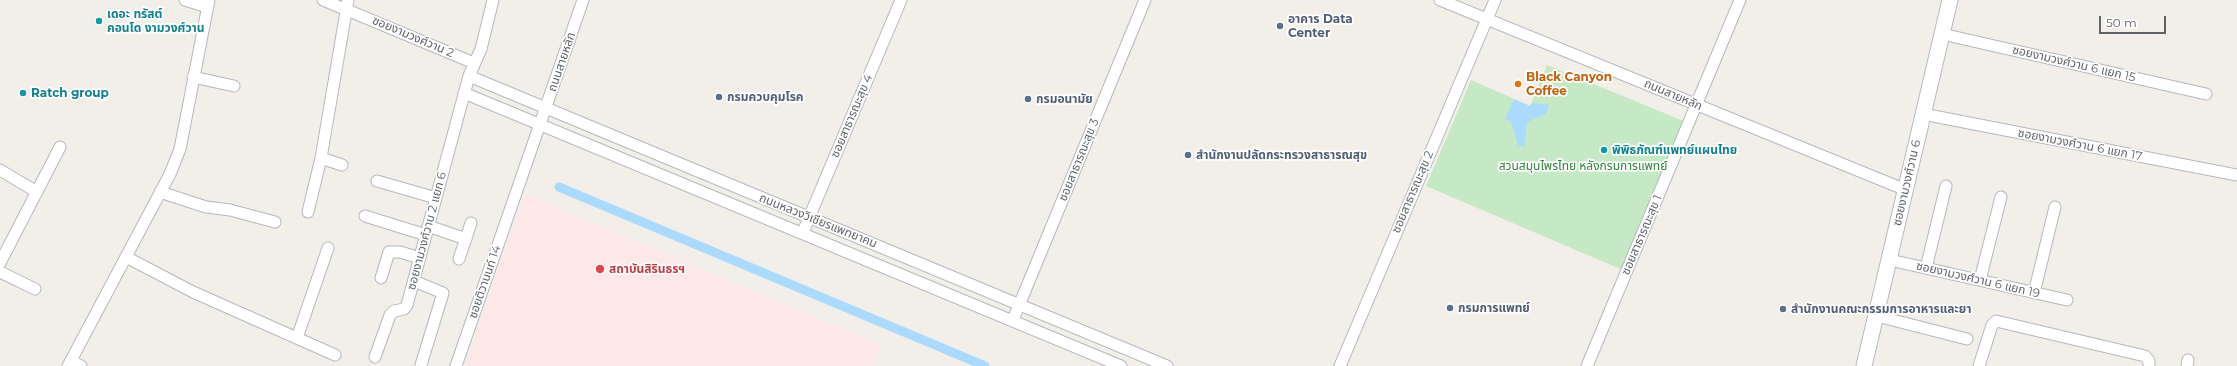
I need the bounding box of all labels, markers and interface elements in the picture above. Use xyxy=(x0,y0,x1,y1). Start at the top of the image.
place label: เดอะ ทรัสต์ คอนโด งามวงศ์วาน xyxy=(107,7,205,35)
scale bar xyxy=(2101,8,2168,34)
place label: อาคาร Data Center xyxy=(1288,12,1353,40)
street label: ซอยงามวงศ์วาน 2 xyxy=(370,13,456,61)
text: 50 m xyxy=(2106,15,2137,30)
marker: เดอะ ทรัสต์ คอนโด งามวงศ์วาน xyxy=(94,16,104,26)
marker: อาคาร Data Center xyxy=(1275,21,1285,31)
street label: ถนนสายหลัก xyxy=(545,30,579,94)
street label: ซอยงามวงศ์วาน 6 แยก 15 xyxy=(2011,43,2137,85)
place label: Black Canyon Coffee xyxy=(1526,70,1612,98)
street label: ซอยสาธารณะสุข 4 xyxy=(828,72,876,160)
street label: ถนนสายหลัก xyxy=(1642,76,1704,114)
marker: Black Canyon Coffee xyxy=(1513,79,1523,89)
place label: Ratch group xyxy=(31,86,109,100)
marker: Ratch group xyxy=(18,88,28,98)
place label: กรมควบคุมโรค xyxy=(727,90,804,104)
marker: กรมควบคุมโรค xyxy=(714,92,724,102)
place label: กรมอนามัย xyxy=(1036,92,1093,106)
marker: กรมอนามัย xyxy=(1023,94,1033,104)
street label: ซอยสาธารณะสุข 3 xyxy=(1056,117,1102,203)
street label: ซอยงามวงศ์วาน 6 แยก 17 xyxy=(2017,126,2143,164)
street label: ซอยงามวงศ์วาน 6 xyxy=(1890,139,1924,227)
place label: พิพิธภัณฑ์แพทย์แผนไทย xyxy=(1612,143,1737,157)
marker: พิพิธภัณฑ์แพทย์แผนไทย xyxy=(1599,145,1609,155)
place label: สำนักงานปลัดกระทรวงสาธารณสุข xyxy=(1196,148,1367,162)
street label: ซอยสาธารณะสุข 2 xyxy=(1389,149,1437,235)
marker: สำนักงานปลัดกระทรวงสาธารณสุข xyxy=(1183,150,1193,160)
park label: สวนสมุนไพรไทย หลังกรมการแพทย์ xyxy=(1499,159,1667,173)
street label: ซอยงามวงศ์วาน 2 แยก 6 xyxy=(404,170,450,292)
street label: ถนนหลวงวิเชียรแพทยาคม xyxy=(757,191,879,251)
street label: ซอยสาธารณะสุข 1 xyxy=(1619,193,1665,277)
street label: ซอยติวานนท์ 14 xyxy=(466,243,504,321)
street label: ซอยงามวงศ์วาน 6 แยก 19 xyxy=(1915,259,2041,301)
place label: สถาบันสิรินธรฯ xyxy=(609,262,685,276)
marker: สถาบันสิรินธรฯ xyxy=(594,263,606,275)
place label: กรมการแพทย์ xyxy=(1458,301,1530,315)
place label: สำนักงานคณะกรรมการอาหารและยา xyxy=(1791,302,1971,316)
marker: กรมการแพทย์ xyxy=(1445,303,1455,313)
marker: สำนักงานคณะกรรมการอาหารและยา xyxy=(1778,304,1788,314)

